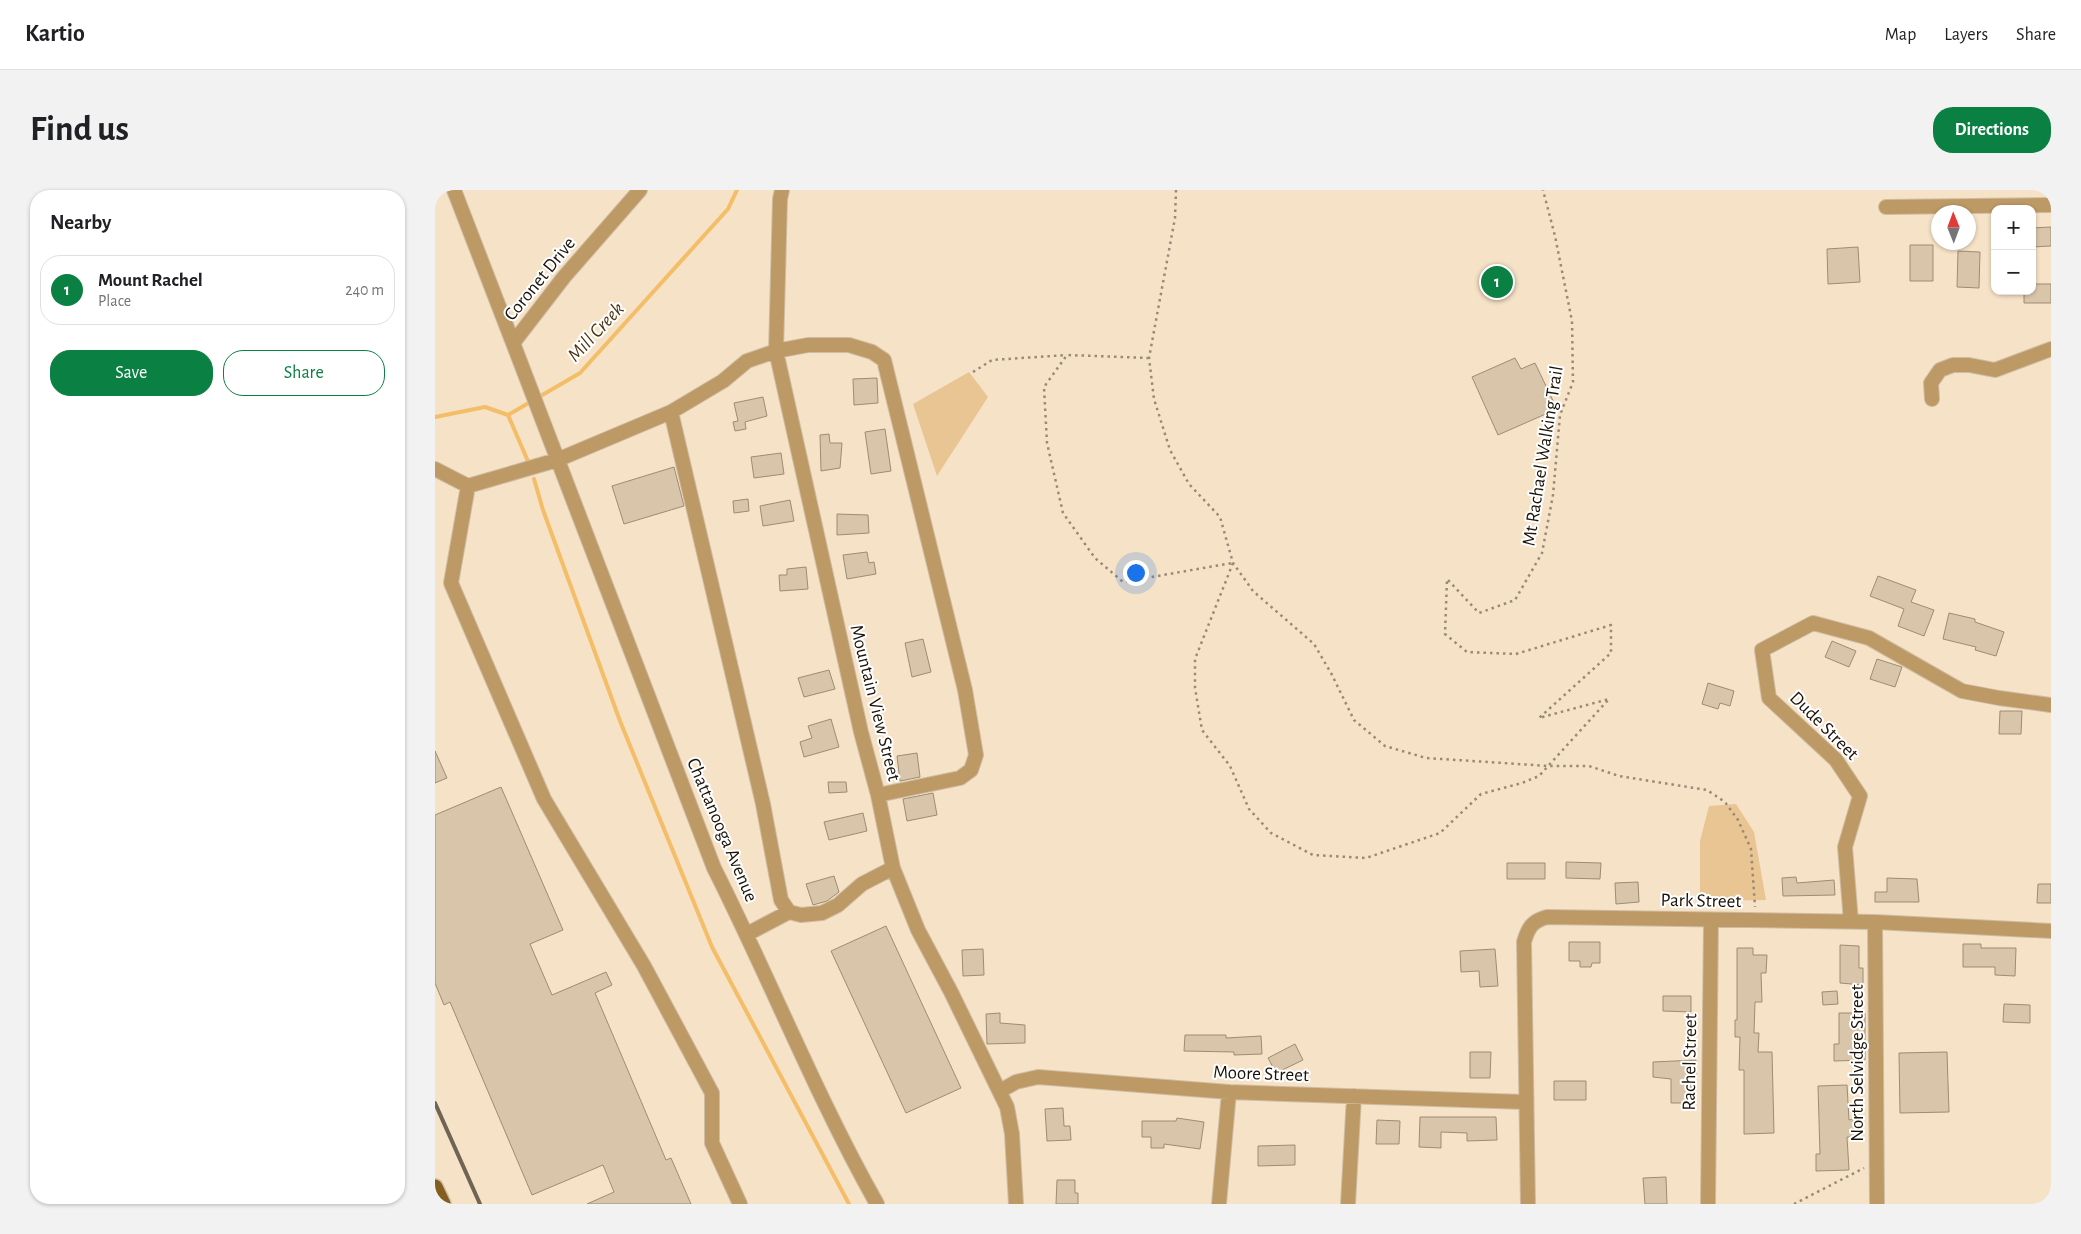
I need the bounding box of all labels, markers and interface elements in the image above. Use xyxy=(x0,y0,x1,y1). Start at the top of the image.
text: Kartio xyxy=(25,22,85,46)
text: Map xyxy=(1885,26,1916,44)
text: Layers xyxy=(1944,26,1988,44)
text: Share xyxy=(2016,26,2056,44)
button: Directions xyxy=(1933,107,2051,153)
text: Find us xyxy=(30,112,129,147)
north arrow xyxy=(1931,205,1976,250)
map controls xyxy=(1991,205,2036,295)
button: + xyxy=(1991,205,2036,250)
text: Nearby xyxy=(50,212,111,233)
street label: Coronet Drive xyxy=(501,234,579,324)
button: − xyxy=(1991,250,2036,295)
pin: 1 xyxy=(1481,263,1513,301)
text: Mount Rachel xyxy=(98,271,203,290)
text: 1 xyxy=(64,282,70,298)
text: 240 m xyxy=(345,282,384,298)
text: Place xyxy=(98,293,131,309)
water label: Mill Creek xyxy=(564,299,628,365)
button: Save xyxy=(50,350,213,396)
button: Share xyxy=(223,350,385,396)
street label: Mt Rachael Walking Trail xyxy=(1519,365,1567,547)
your location xyxy=(1123,560,1149,586)
street label: Mountain View Street xyxy=(846,623,904,783)
street label: Dude Street xyxy=(1786,688,1862,764)
street label: Chattanooga Avenue xyxy=(683,755,761,905)
street label: Park Street xyxy=(1661,891,1741,911)
street label: North Selvidge Street xyxy=(1848,984,1867,1142)
street label: Rachel Street xyxy=(1680,1013,1700,1111)
street label: Moore Street xyxy=(1213,1063,1309,1085)

